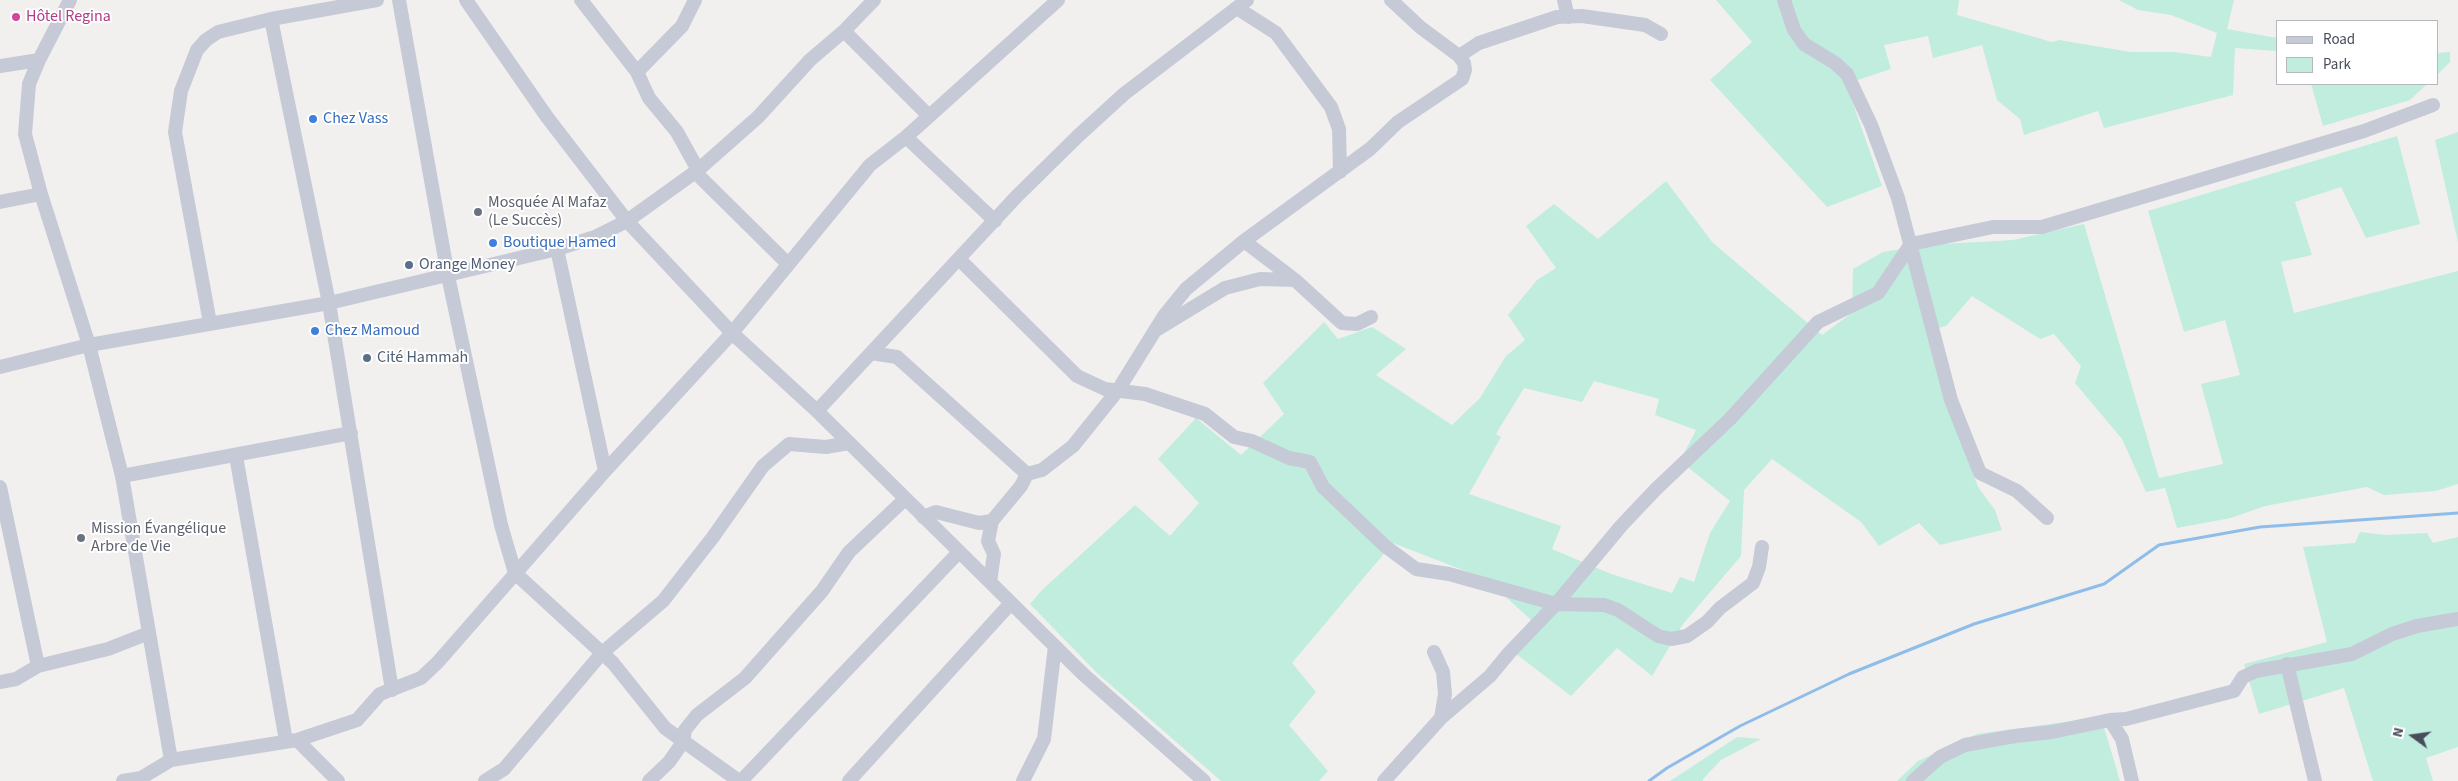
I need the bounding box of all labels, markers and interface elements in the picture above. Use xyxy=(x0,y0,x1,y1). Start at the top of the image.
place label: Hôtel Regina xyxy=(26,7,111,27)
marker: Hôtel Regina xyxy=(10,11,22,23)
legend xyxy=(2276,20,2438,85)
text: Road xyxy=(2323,29,2355,50)
text: Park xyxy=(2323,54,2351,75)
place label: Chez Vass xyxy=(323,109,388,129)
marker: Chez Vass xyxy=(307,113,319,125)
place label: Mosquée Al Mafaz (Le Succès) xyxy=(488,193,607,231)
marker: Mosquée Al Mafaz (Le Succès) xyxy=(472,206,484,218)
place label: Boutique Hamed xyxy=(503,233,616,253)
marker: Boutique Hamed xyxy=(487,237,499,249)
place label: Orange Money xyxy=(419,255,515,275)
marker: Orange Money xyxy=(403,259,415,271)
place label: Chez Mamoud xyxy=(325,321,420,341)
marker: Chez Mamoud xyxy=(309,325,321,337)
place label: Cité Hammah xyxy=(377,348,468,368)
marker: Cité Hammah xyxy=(361,352,373,364)
place label: Mission Évangélique Arbre de Vie xyxy=(91,519,226,557)
marker: Mission Évangélique Arbre de Vie xyxy=(75,532,87,544)
north arrow xyxy=(2388,711,2438,761)
text: N xyxy=(2388,725,2409,739)

